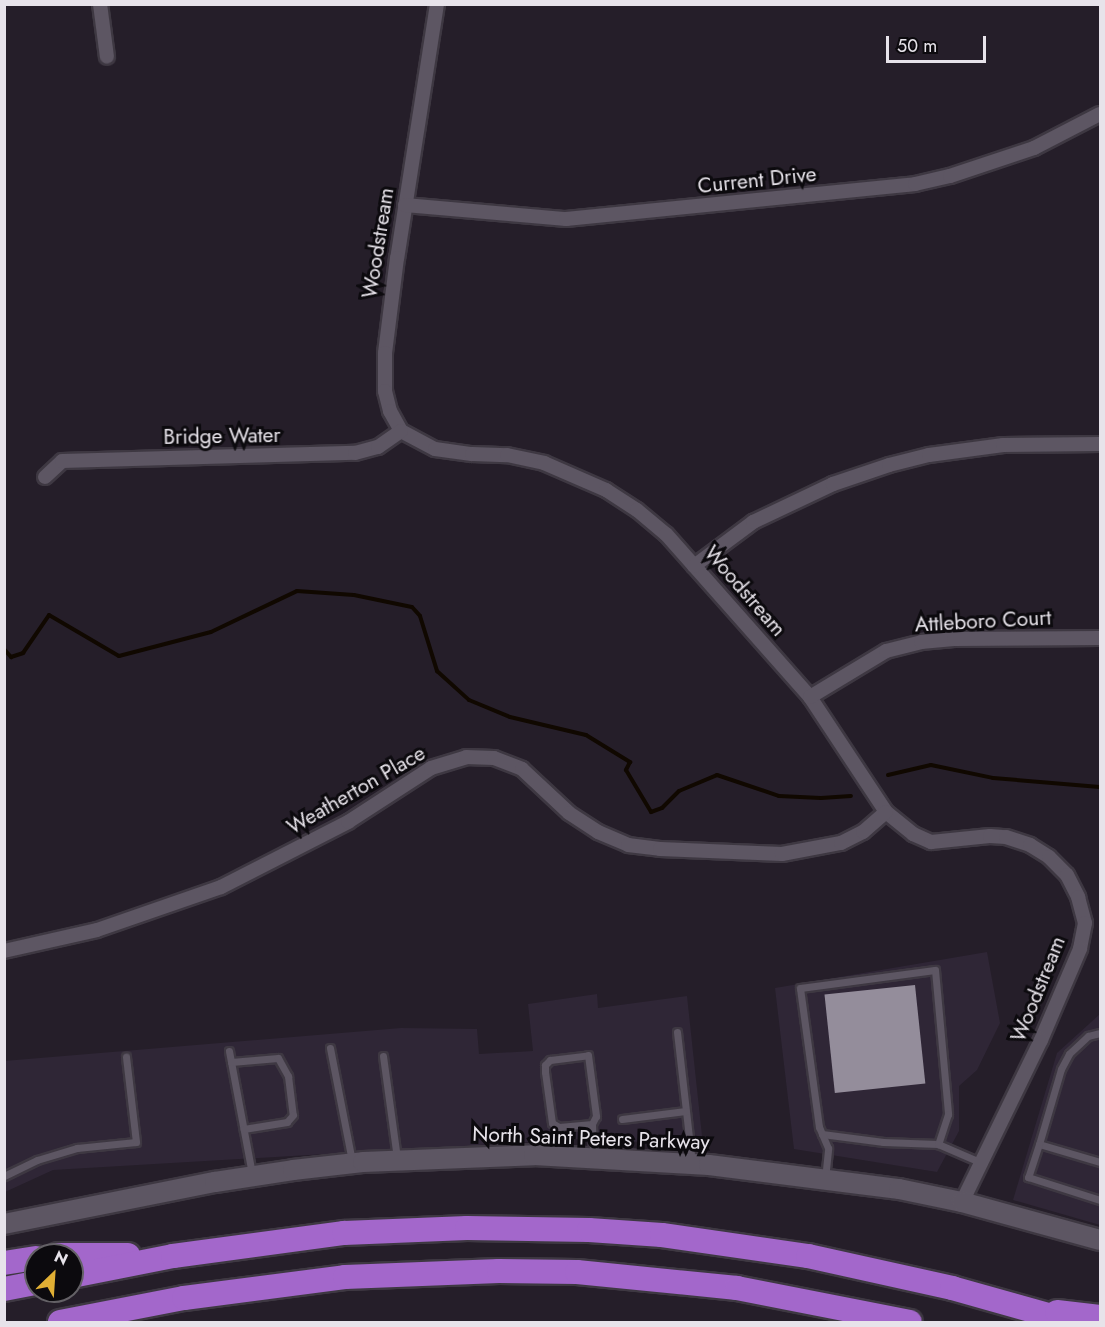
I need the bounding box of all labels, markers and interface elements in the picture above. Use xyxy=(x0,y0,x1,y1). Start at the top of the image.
scale bar xyxy=(889,24,990,62)
text: 50 m xyxy=(897,33,937,59)
street label: Current Drive xyxy=(696,161,818,199)
street label: Woodstream xyxy=(357,186,399,300)
street label: Bridge Water xyxy=(163,422,281,450)
street label: Woodstream xyxy=(699,541,791,641)
street label: Attleboro Court xyxy=(914,605,1052,637)
street label: Weatherton Place xyxy=(282,740,430,840)
street label: Woodstream xyxy=(1005,932,1071,1046)
street label: North Saint Peters Parkway xyxy=(472,1121,710,1155)
north arrow xyxy=(24,1243,84,1303)
text: N xyxy=(50,1245,72,1271)

